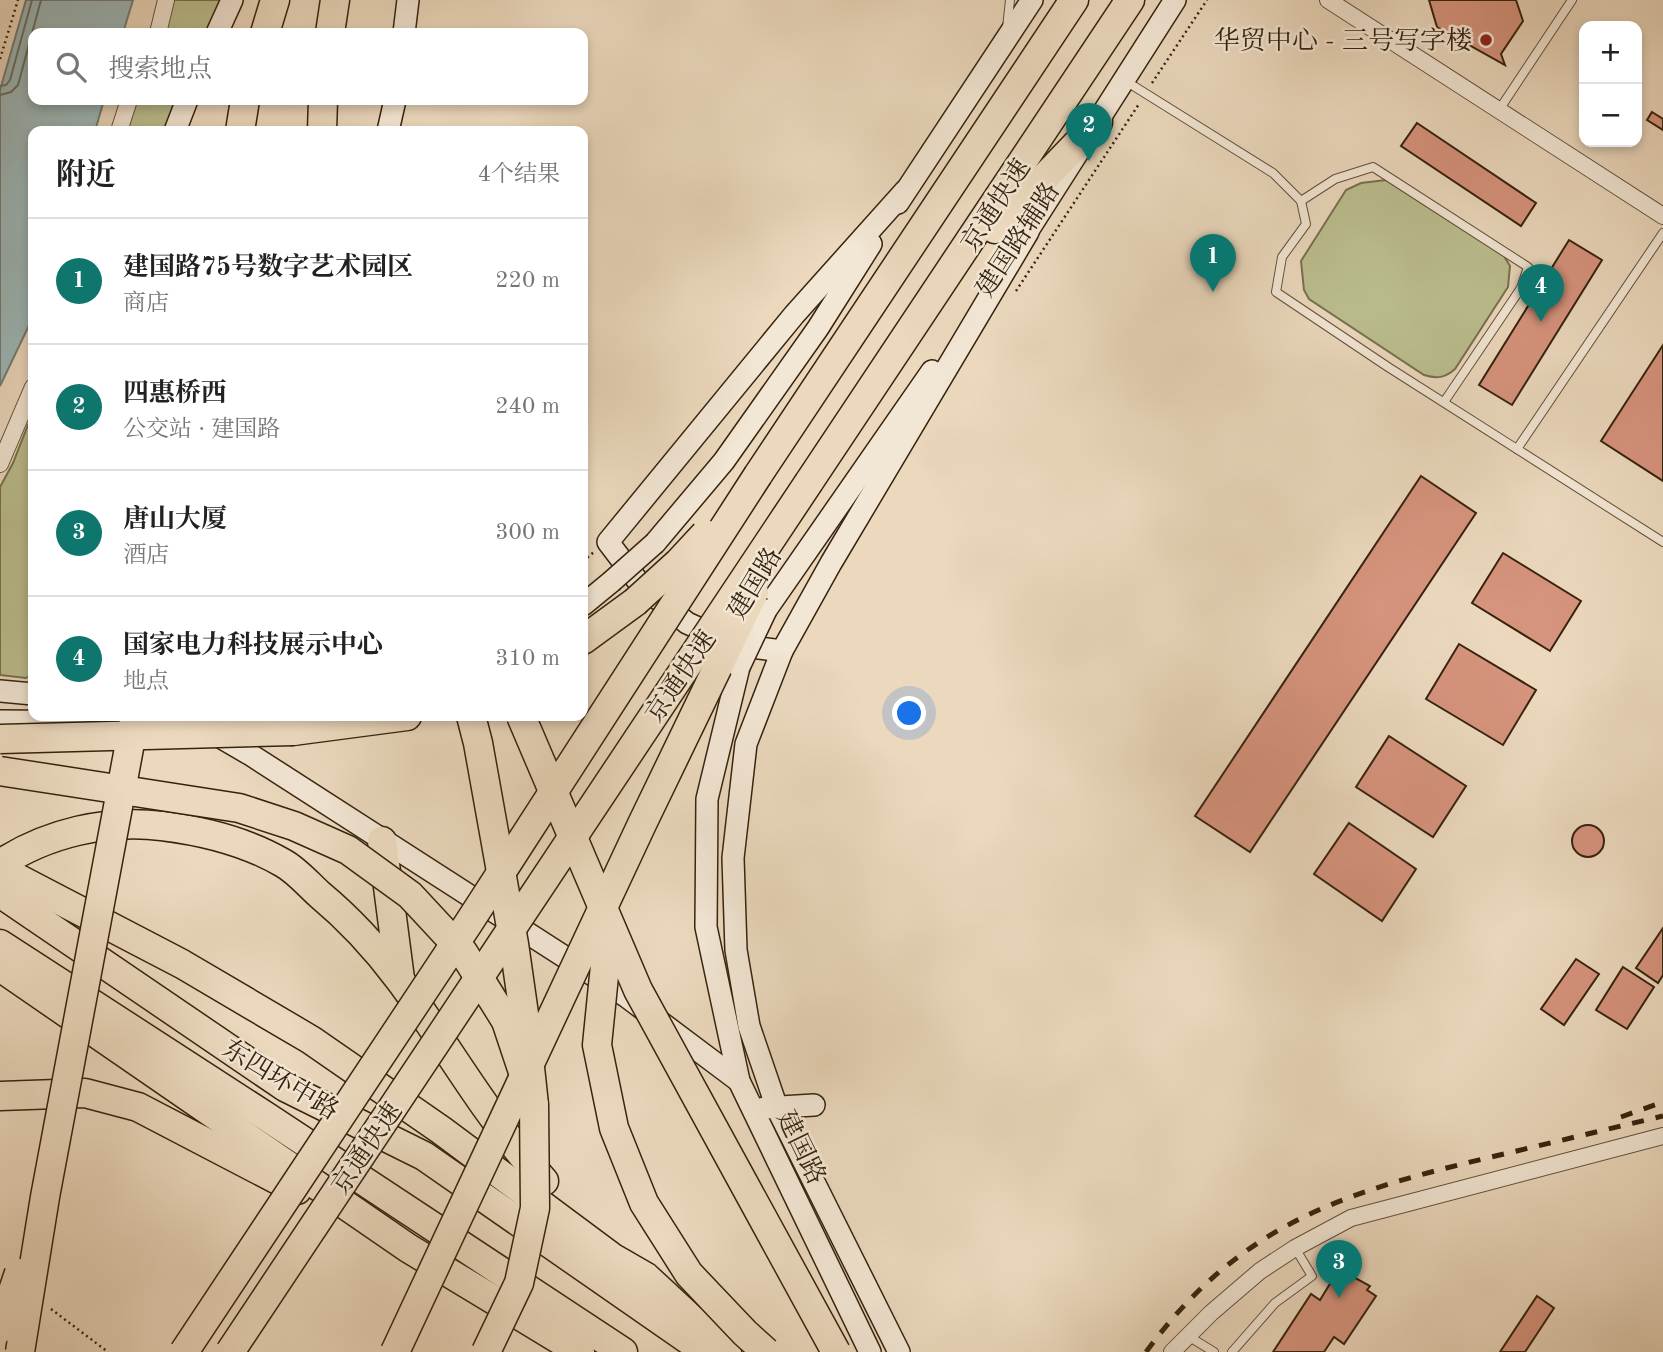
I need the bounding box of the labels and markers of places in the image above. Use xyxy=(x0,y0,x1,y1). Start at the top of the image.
place label: 华贸中心 - 三号写字楼 xyxy=(1214,26,1472,55)
marker: 华贸中心 - 三号写字楼 xyxy=(1478,32,1494,48)
pin: 2 xyxy=(1066,103,1112,161)
pin: 1 xyxy=(1190,234,1236,292)
pin: 4 xyxy=(1518,264,1564,322)
pin: 3 xyxy=(1316,1240,1362,1298)

